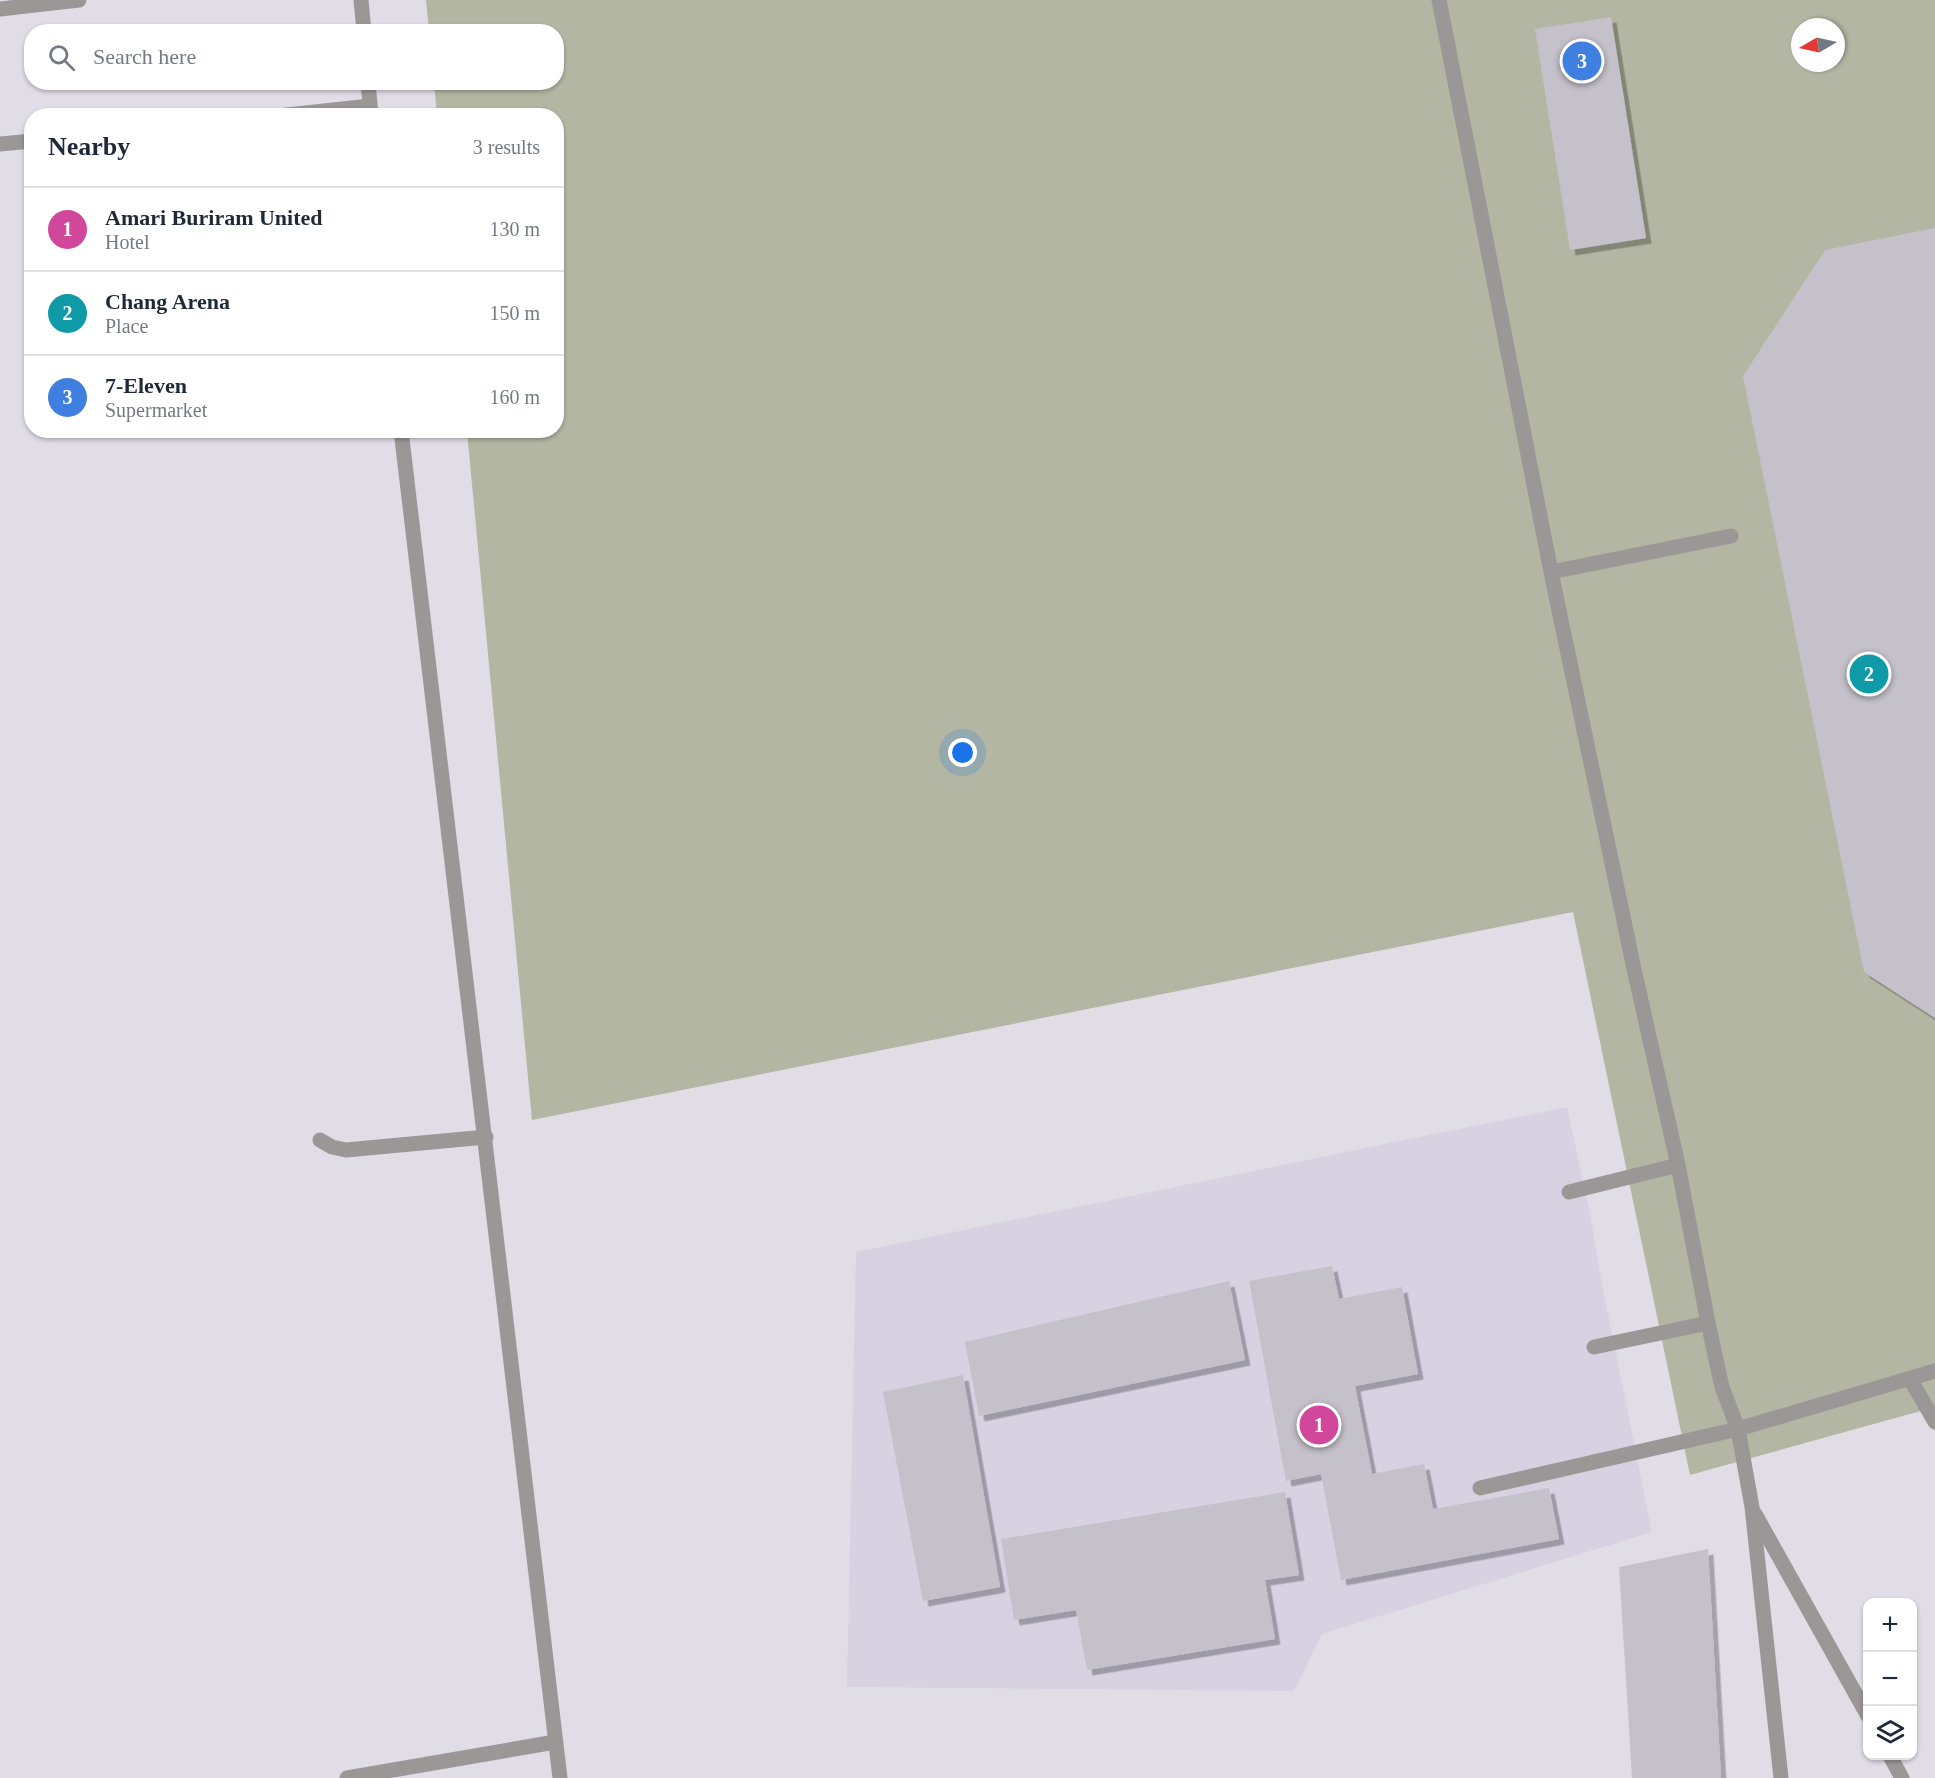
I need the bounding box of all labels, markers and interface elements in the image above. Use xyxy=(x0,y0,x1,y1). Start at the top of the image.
north arrow xyxy=(1791,18,1845,72)
search box xyxy=(24,24,564,90)
pin: 3 xyxy=(1562,38,1602,84)
icon: search xyxy=(45,41,78,74)
text: Search here xyxy=(93,44,196,69)
text: Nearby xyxy=(48,132,130,161)
text: 3 results xyxy=(473,136,540,158)
text: Amari Buriram United xyxy=(105,205,323,230)
text: 1 xyxy=(63,218,73,240)
text: 130 m xyxy=(489,218,540,240)
text: Hotel xyxy=(105,231,149,253)
text: Chang Arena xyxy=(105,289,230,314)
text: 2 xyxy=(63,302,73,324)
text: 150 m xyxy=(489,302,540,324)
text: Place xyxy=(105,315,148,337)
text: 7-Eleven xyxy=(105,373,187,398)
text: 3 xyxy=(63,386,73,408)
text: 160 m xyxy=(489,386,540,408)
text: Supermarket xyxy=(105,399,207,421)
pin: 2 xyxy=(1850,652,1888,696)
your location xyxy=(948,738,977,767)
pin: 1 xyxy=(1300,1402,1338,1448)
map controls xyxy=(1863,1598,1917,1760)
button: + xyxy=(1863,1598,1917,1652)
button: − xyxy=(1863,1652,1917,1706)
button: layers xyxy=(1863,1706,1917,1760)

